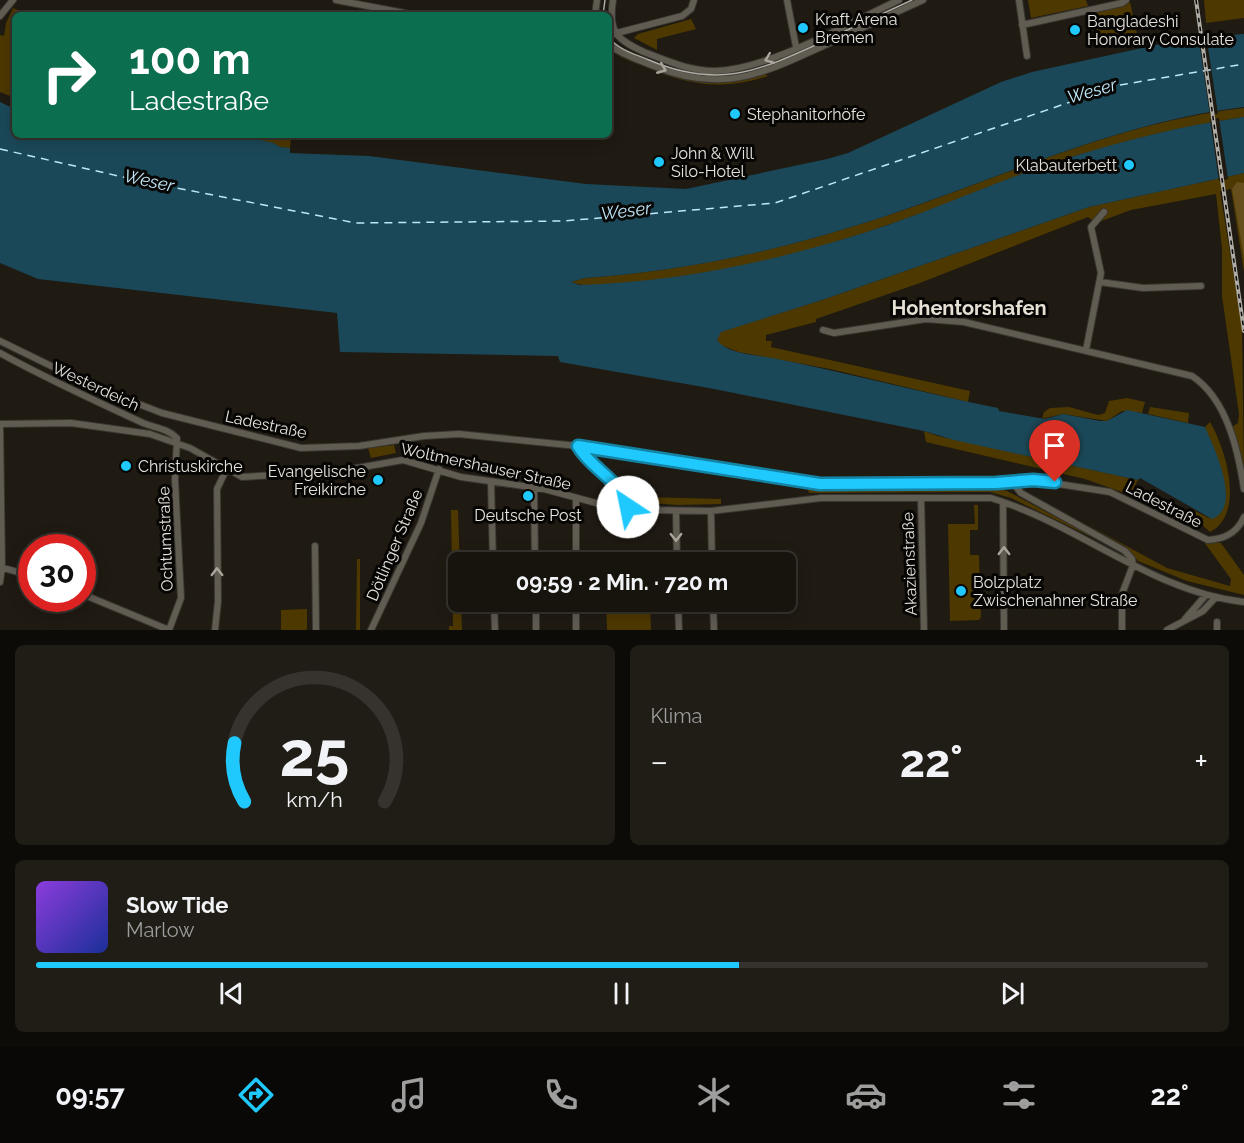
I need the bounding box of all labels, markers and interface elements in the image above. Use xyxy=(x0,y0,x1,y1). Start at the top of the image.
place label: Kraft Arena Bremen xyxy=(815,10,897,47)
place label: Bangladeshi Honorary Consulate xyxy=(1087,12,1234,49)
marker: Kraft Arena Bremen xyxy=(796,21,810,35)
marker: Bangladeshi Honorary Consulate xyxy=(1068,23,1082,37)
text: 100 m xyxy=(129,35,251,84)
icon: right xyxy=(30,36,108,114)
one-way arrow xyxy=(764,52,775,64)
one-way arrow xyxy=(656,62,667,75)
water label: Weser xyxy=(1065,73,1120,108)
text: Ladestraße xyxy=(129,85,269,116)
place label: Stephanitorhöfe xyxy=(747,105,865,124)
marker: Stephanitorhöfe xyxy=(728,107,742,121)
place label: John & Will Silo-Hotel xyxy=(671,144,755,181)
marker: John & Will Silo-Hotel xyxy=(652,155,666,169)
place label: Klabauterbett xyxy=(1015,156,1118,175)
marker: Klabauterbett xyxy=(1122,158,1136,172)
water label: Weser xyxy=(122,165,177,196)
water label: Weser xyxy=(599,197,653,224)
district label: Hohentorshafen xyxy=(891,296,1047,320)
street label: Westerdeich xyxy=(49,358,142,415)
street label: Ladestraße xyxy=(223,407,308,442)
pin xyxy=(1029,420,1080,482)
icon: arrive xyxy=(1038,429,1071,462)
street label: Woltmershauser Straße xyxy=(399,439,573,494)
place label: Christuskirche xyxy=(138,457,243,476)
marker: Christuskirche xyxy=(119,459,133,473)
place label: Evangelische Freikirche xyxy=(268,462,366,499)
marker: Evangelische Freikirche xyxy=(371,473,385,487)
position arrow xyxy=(596,475,660,539)
street label: Ladestraße xyxy=(1122,477,1205,532)
street label: Ochtumstraße xyxy=(154,486,177,592)
street label: Dötlinger Straße xyxy=(362,487,427,604)
marker: Deutsche Post xyxy=(521,489,535,503)
place label: Deutsche Post xyxy=(474,506,582,525)
street label: Akazienstraße xyxy=(898,512,921,616)
one-way arrow xyxy=(670,532,682,541)
speed limit sign: 30 xyxy=(18,534,96,612)
one-way arrow xyxy=(998,546,1010,555)
one-way arrow xyxy=(211,567,224,576)
text: 09:59 · 2 Min. · 720 m xyxy=(516,569,728,595)
place label: Bolzplatz Zwischenahner Straße xyxy=(973,573,1137,610)
marker: Bolzplatz Zwischenahner Straße xyxy=(954,584,968,598)
text: Klima xyxy=(651,704,702,728)
text: 25 xyxy=(280,717,350,791)
text: 22° xyxy=(900,735,963,788)
text: − xyxy=(651,742,668,781)
text: + xyxy=(1194,742,1208,781)
text: km/h xyxy=(286,787,343,812)
text: Slow Tide xyxy=(126,892,228,918)
text: Marlow xyxy=(126,918,195,942)
icon: previous xyxy=(215,977,248,1010)
icon: pause xyxy=(605,977,638,1010)
icon: next xyxy=(996,977,1029,1010)
icon: directions xyxy=(235,1074,277,1116)
icon: music xyxy=(388,1074,430,1116)
icon: phone xyxy=(540,1074,582,1116)
icon: climate xyxy=(693,1074,735,1116)
icon: car xyxy=(845,1074,887,1116)
icon: filters xyxy=(998,1074,1040,1116)
text: 09:57 xyxy=(55,1080,125,1111)
text: 22° xyxy=(1151,1080,1189,1111)

